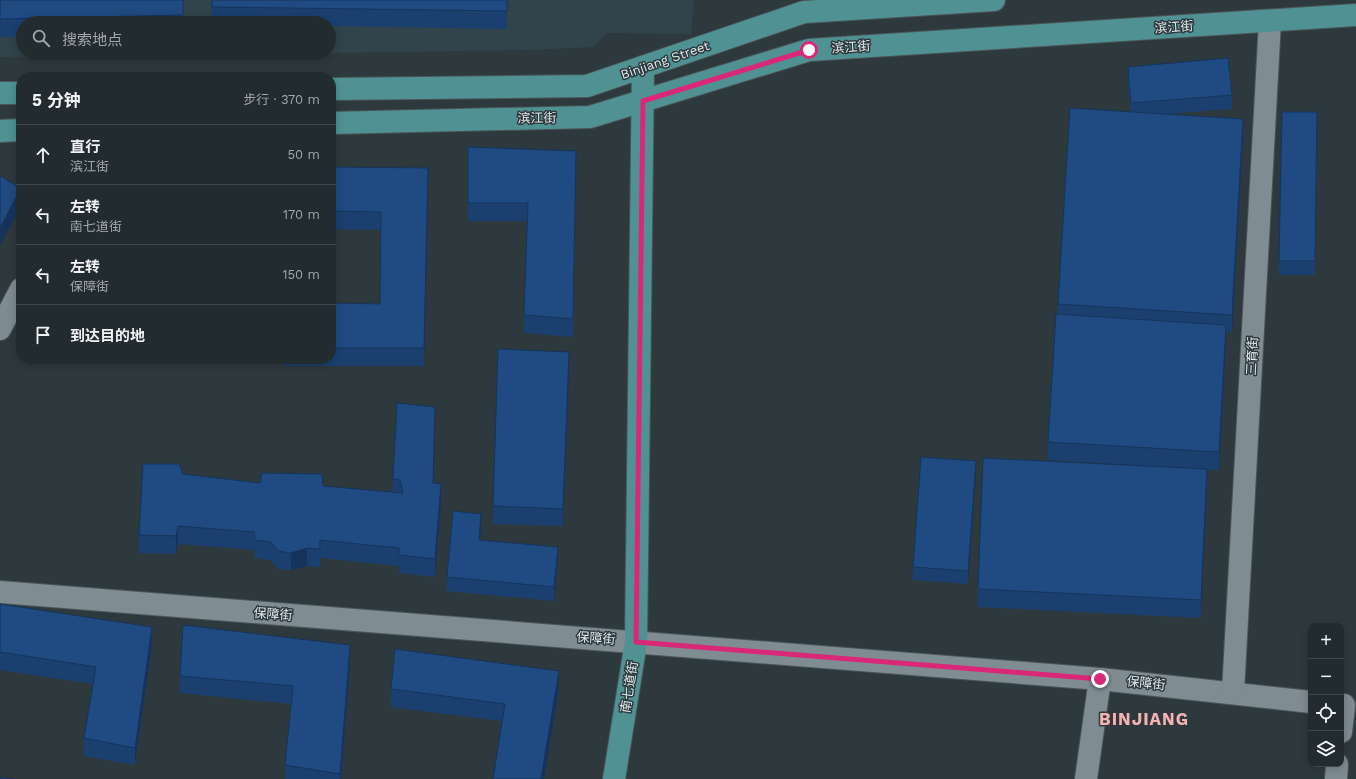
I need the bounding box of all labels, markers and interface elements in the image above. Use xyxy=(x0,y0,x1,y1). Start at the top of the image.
search box xyxy=(16,16,336,60)
street label: 滨江街 xyxy=(1154,18,1194,36)
icon: search xyxy=(30,27,52,49)
text: 搜索地点 xyxy=(62,31,122,49)
street label: Binjiang Street xyxy=(619,38,712,82)
street label: 滨江街 xyxy=(831,38,871,56)
route start xyxy=(800,41,818,59)
text: 5 分钟 xyxy=(32,90,81,110)
text: 步行 · 370 m xyxy=(243,92,320,107)
street label: 滨江街 xyxy=(517,110,557,126)
text: 直行 xyxy=(70,138,100,156)
icon: ahead xyxy=(32,144,54,166)
text: 50 m xyxy=(288,147,320,162)
text: 滨江街 xyxy=(70,159,109,174)
text: 左转 xyxy=(70,198,100,216)
icon: left xyxy=(32,204,54,226)
text: 170 m xyxy=(283,207,320,222)
text: 南七道街 xyxy=(70,219,122,234)
text: 左转 xyxy=(70,258,100,276)
icon: left xyxy=(32,264,54,286)
text: 150 m xyxy=(282,267,320,282)
text: 保障街 xyxy=(70,279,109,294)
icon: arrive xyxy=(32,324,54,346)
text: 到达目的地 xyxy=(70,327,145,345)
street label: 三育街 xyxy=(1243,336,1261,376)
street label: 保障街 xyxy=(253,605,293,623)
map controls xyxy=(1308,623,1344,767)
button: + xyxy=(1308,623,1344,659)
street label: 保障街 xyxy=(576,629,616,647)
button: − xyxy=(1308,659,1344,695)
street label: 南七道街 xyxy=(618,660,640,714)
route end xyxy=(1091,670,1109,688)
street label: 保障街 xyxy=(1126,674,1166,692)
button: locate xyxy=(1308,695,1344,731)
district label: BINJIANG xyxy=(1099,709,1189,729)
button: layers xyxy=(1308,731,1344,767)

